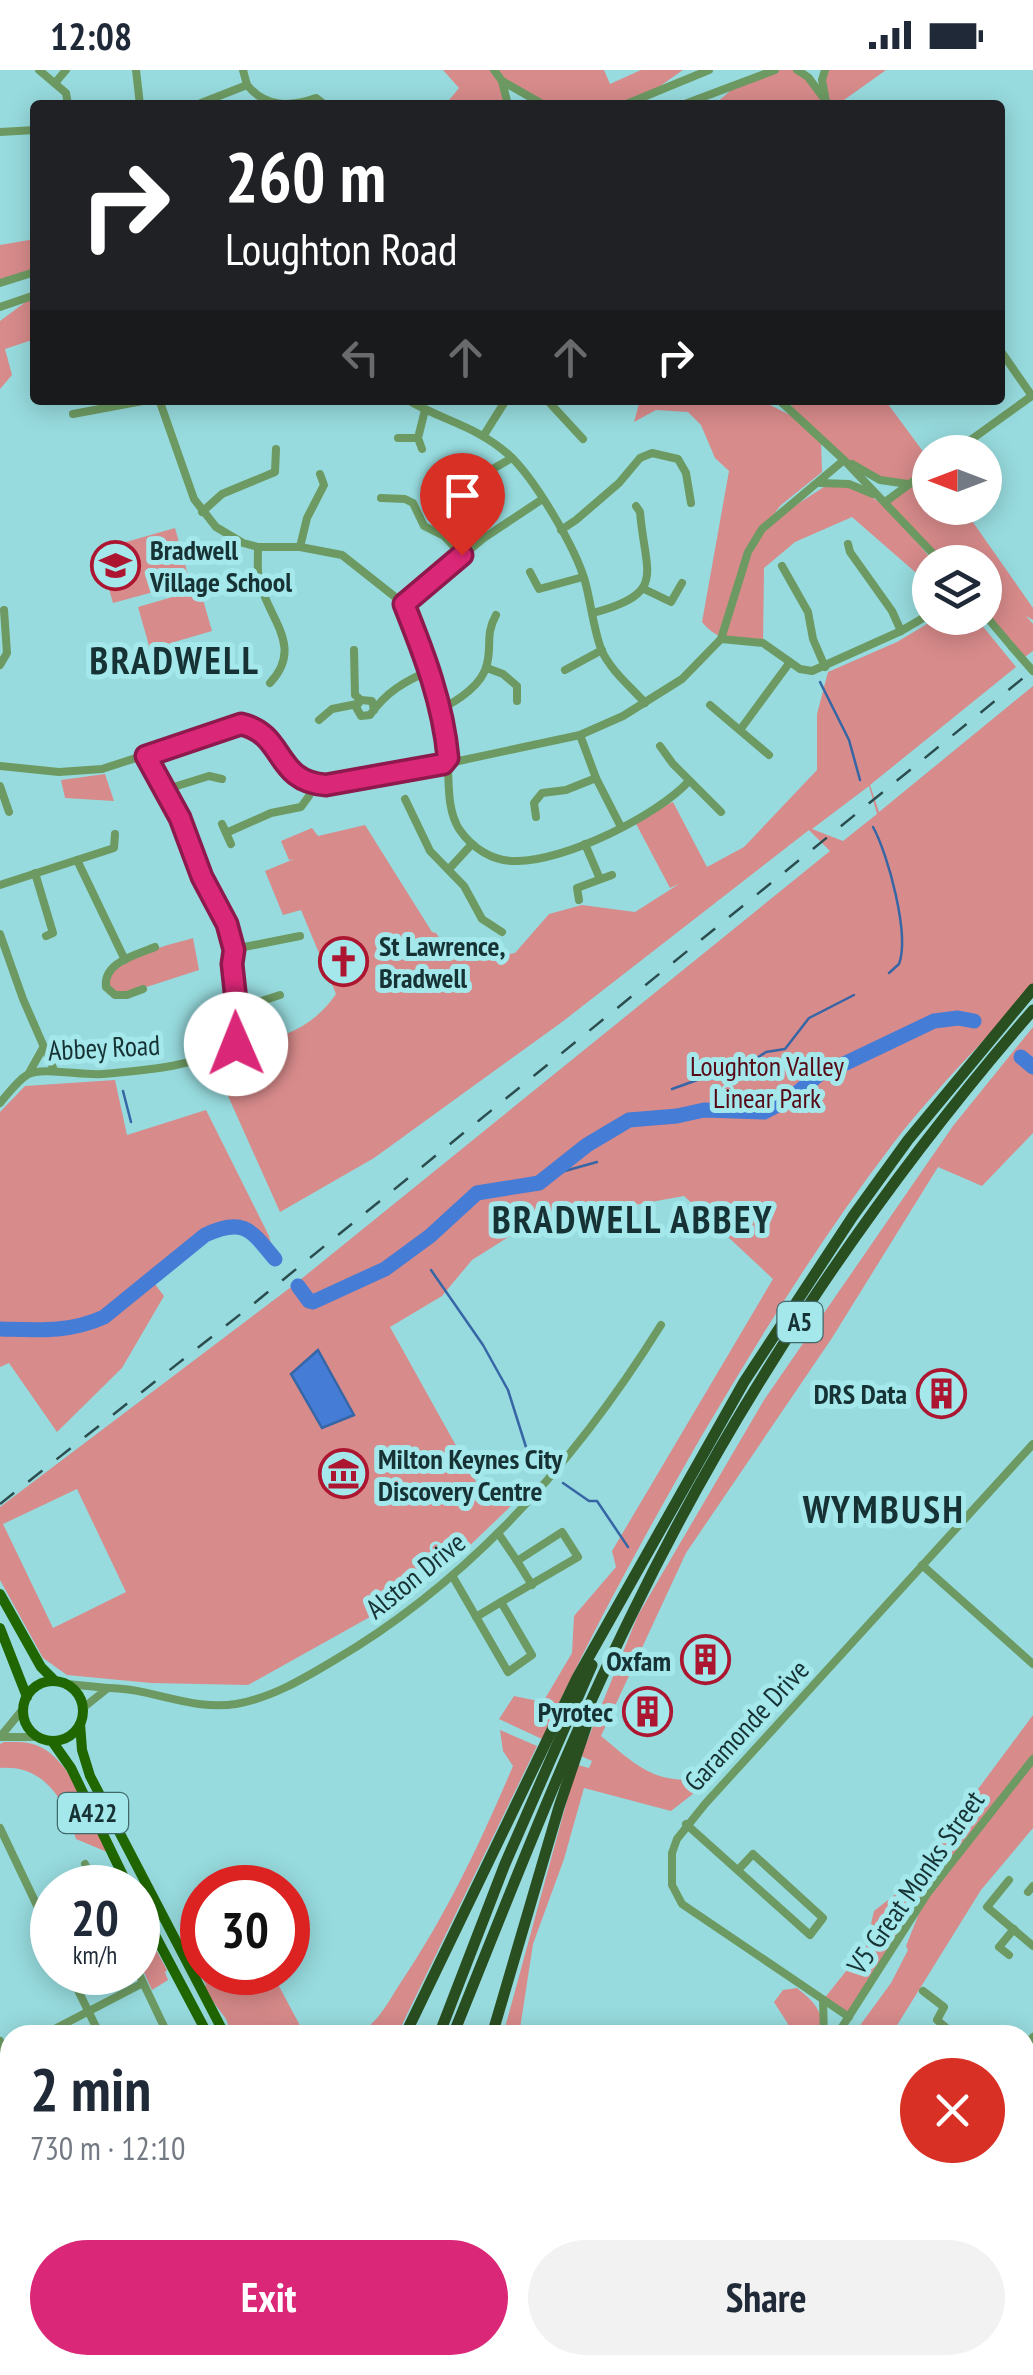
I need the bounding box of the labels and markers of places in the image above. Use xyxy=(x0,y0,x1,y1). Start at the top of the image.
pin xyxy=(420,453,505,556)
place label: Bradwell Village School xyxy=(149,531,292,600)
school or university icon: Bradwell Village School xyxy=(89,539,141,591)
place label: St Lawrence, Bradwell xyxy=(379,927,506,996)
church icon: St Lawrence, Bradwell xyxy=(318,935,370,987)
building icon: DRS Data xyxy=(916,1367,968,1419)
place label: DRS Data xyxy=(814,1375,907,1412)
place label: Milton Keynes City Discovery Centre xyxy=(378,1440,563,1509)
museum icon: Milton Keynes City Discovery Centre xyxy=(317,1448,369,1500)
building icon: Oxfam xyxy=(680,1634,732,1686)
place label: Oxfam xyxy=(606,1642,671,1679)
building icon: Pyrotec xyxy=(622,1685,674,1737)
place label: Pyrotec xyxy=(538,1693,613,1730)

